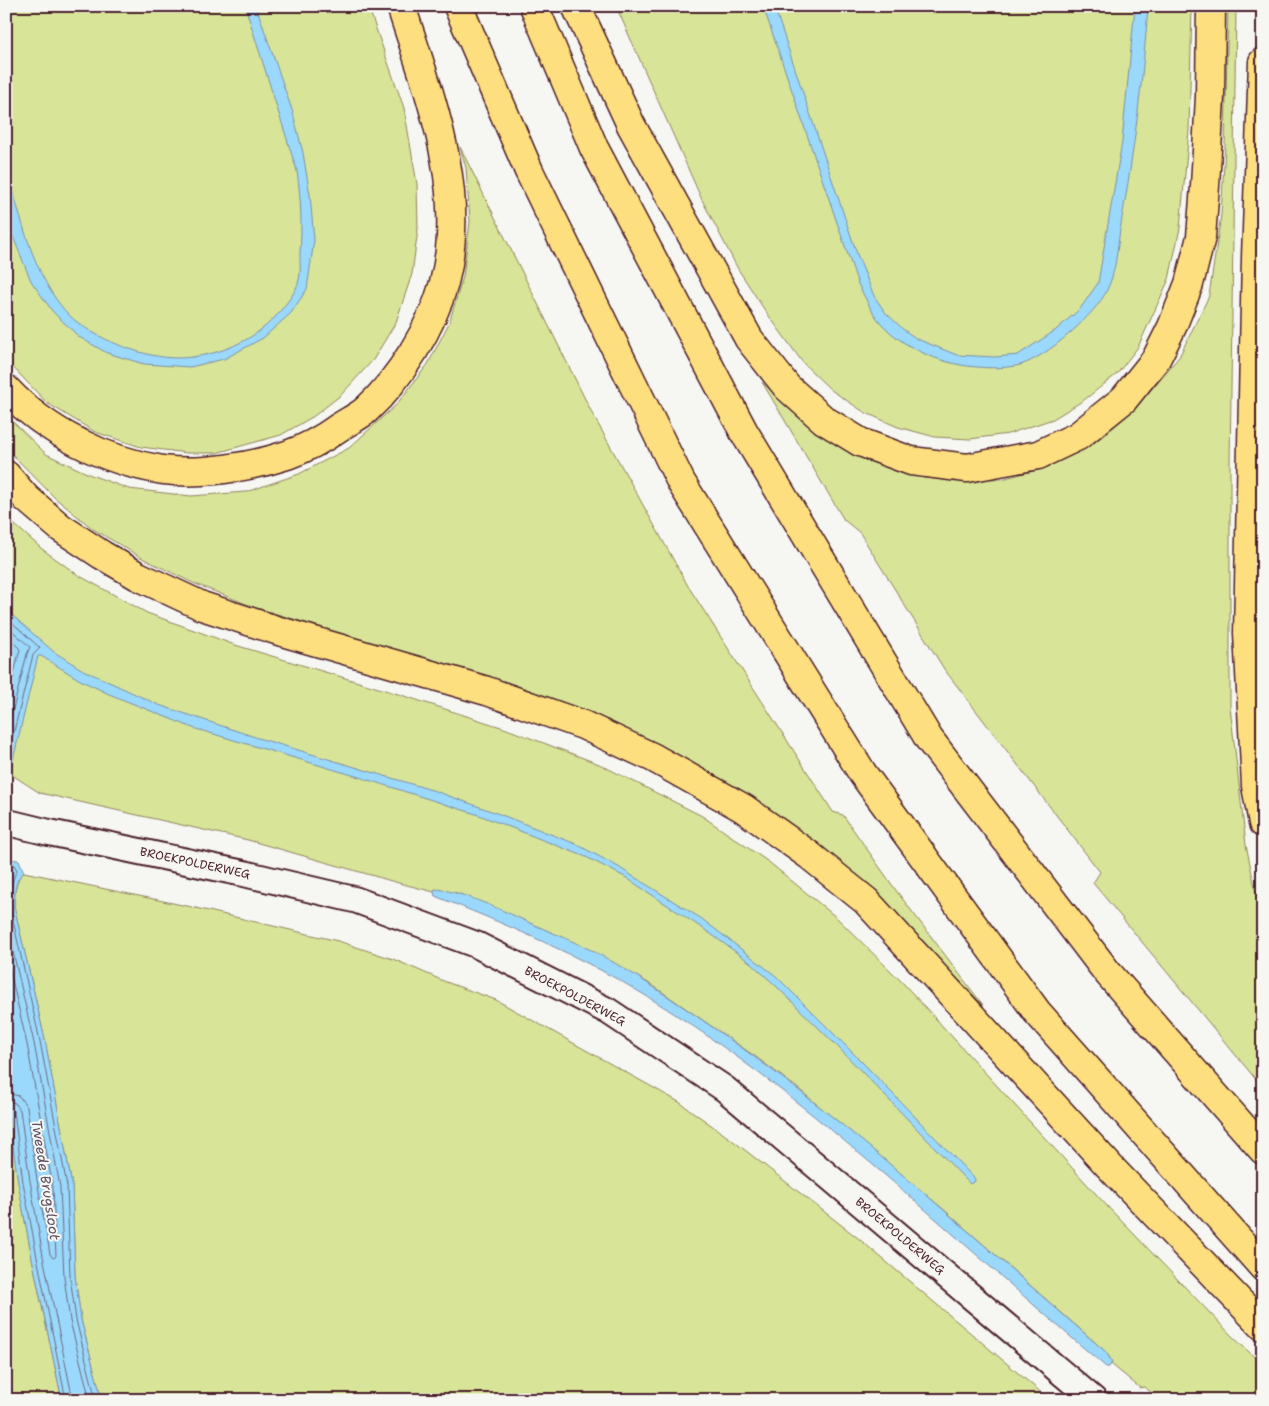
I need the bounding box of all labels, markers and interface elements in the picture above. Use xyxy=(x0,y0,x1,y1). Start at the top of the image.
street label: BROEKPOLDERWEG xyxy=(138,844,252,882)
street label: BROEKPOLDERWEG xyxy=(522,963,628,1029)
water label: Tweede Brugsloot xyxy=(28,1119,65,1242)
street label: BROEKPOLDERWEG xyxy=(852,1194,948,1278)

